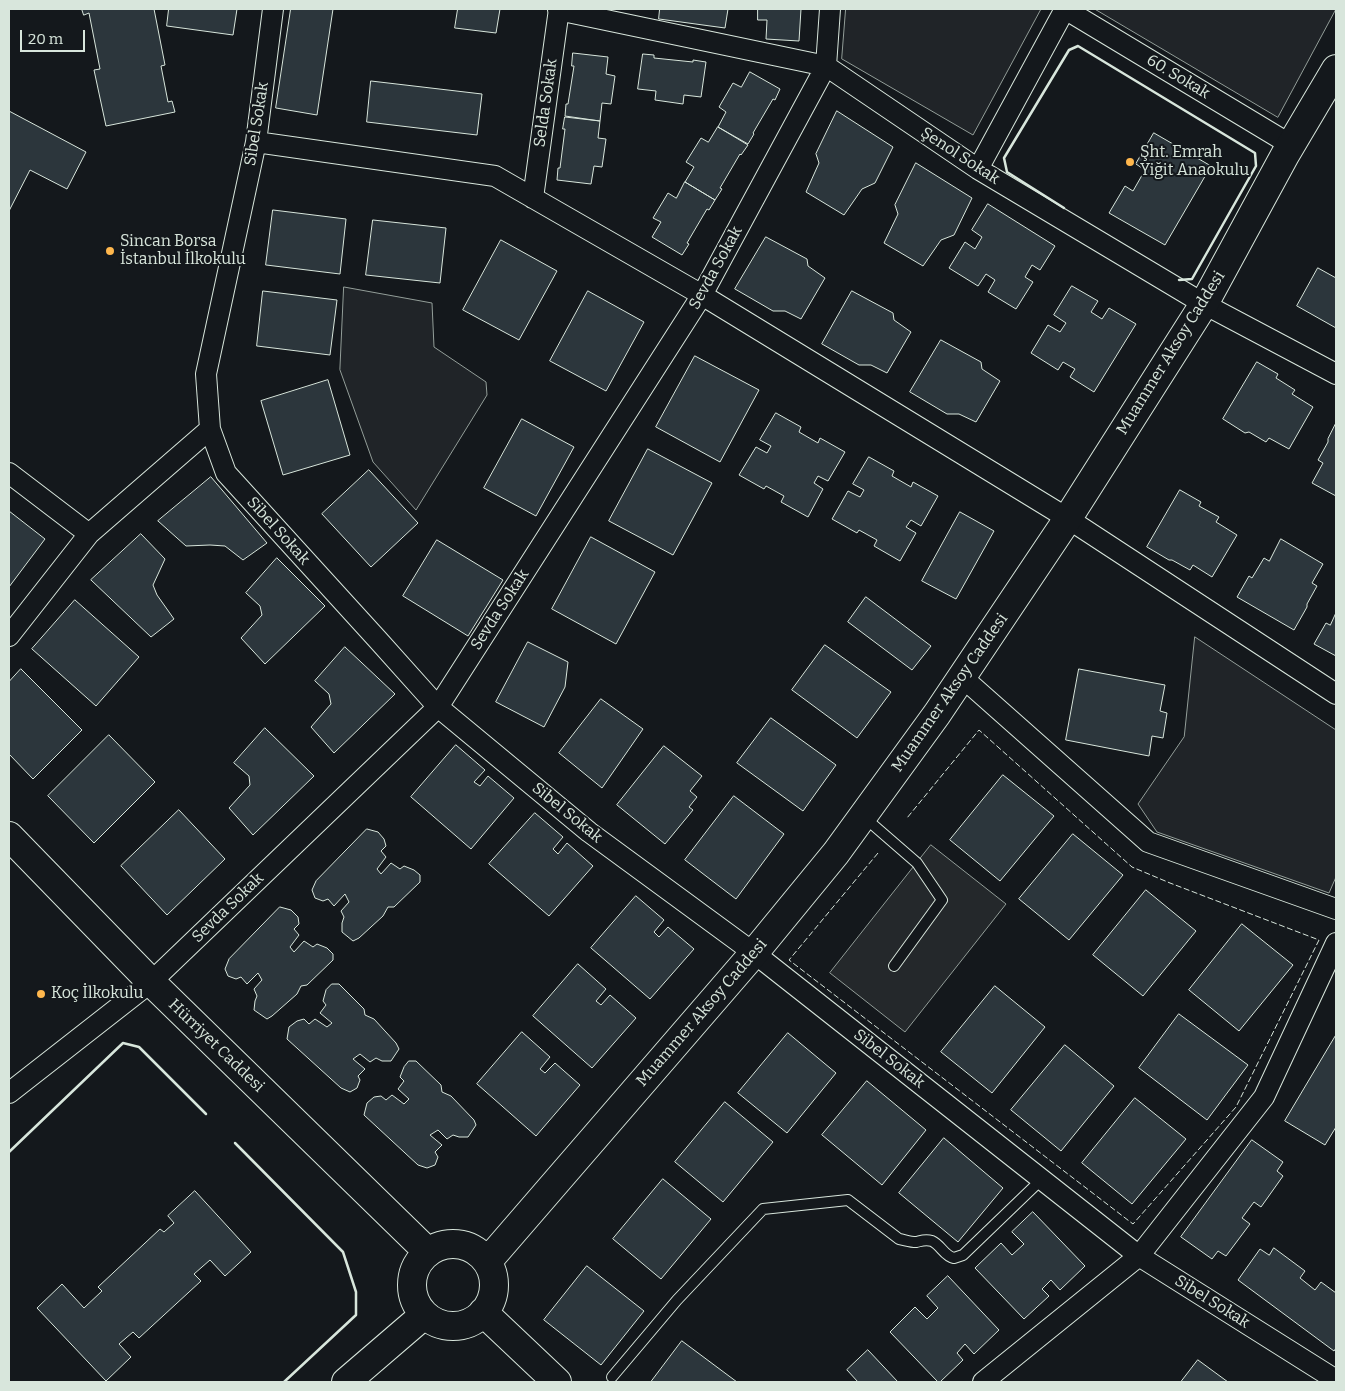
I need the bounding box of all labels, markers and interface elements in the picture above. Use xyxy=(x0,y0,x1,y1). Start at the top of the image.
scale bar xyxy=(22,20,88,52)
text: 20 m xyxy=(28,30,63,48)
street label: 60. Sokak xyxy=(1143,51,1213,103)
street label: Selda Sokak xyxy=(530,58,562,148)
street label: Sibel Sokak xyxy=(241,81,273,167)
street label: Şenol Sokak xyxy=(917,123,1003,189)
place label: Şht. Emrah Yiğit Anaokulu xyxy=(1140,143,1249,181)
marker: Şht. Emrah Yiğit Anaokulu xyxy=(1124,156,1136,168)
street label: Sevda Sokak xyxy=(685,223,747,313)
place label: Sincan Borsa İstanbul İlkokulu xyxy=(120,232,246,270)
marker: Sincan Borsa İstanbul İlkokulu xyxy=(104,245,116,257)
street label: Muammer Aksoy Caddesi xyxy=(1113,268,1229,438)
street label: Sibel Sokak xyxy=(243,493,313,569)
street label: Sevda Sokak xyxy=(467,566,533,654)
street label: Muammer Aksoy Caddesi xyxy=(888,610,1012,776)
street label: Sibel Sokak xyxy=(528,779,606,847)
street label: Sevda Sokak xyxy=(188,869,268,947)
street label: Muammer Aksoy Caddesi xyxy=(633,935,771,1091)
place label: Koç İlkokulu xyxy=(51,984,144,1004)
marker: Koç İlkokulu xyxy=(35,988,47,1000)
street label: Hürriyet Caddesi xyxy=(164,995,268,1097)
street label: Sibel Sokak xyxy=(850,1025,928,1093)
street label: Sibel Sokak xyxy=(1171,1271,1253,1333)

